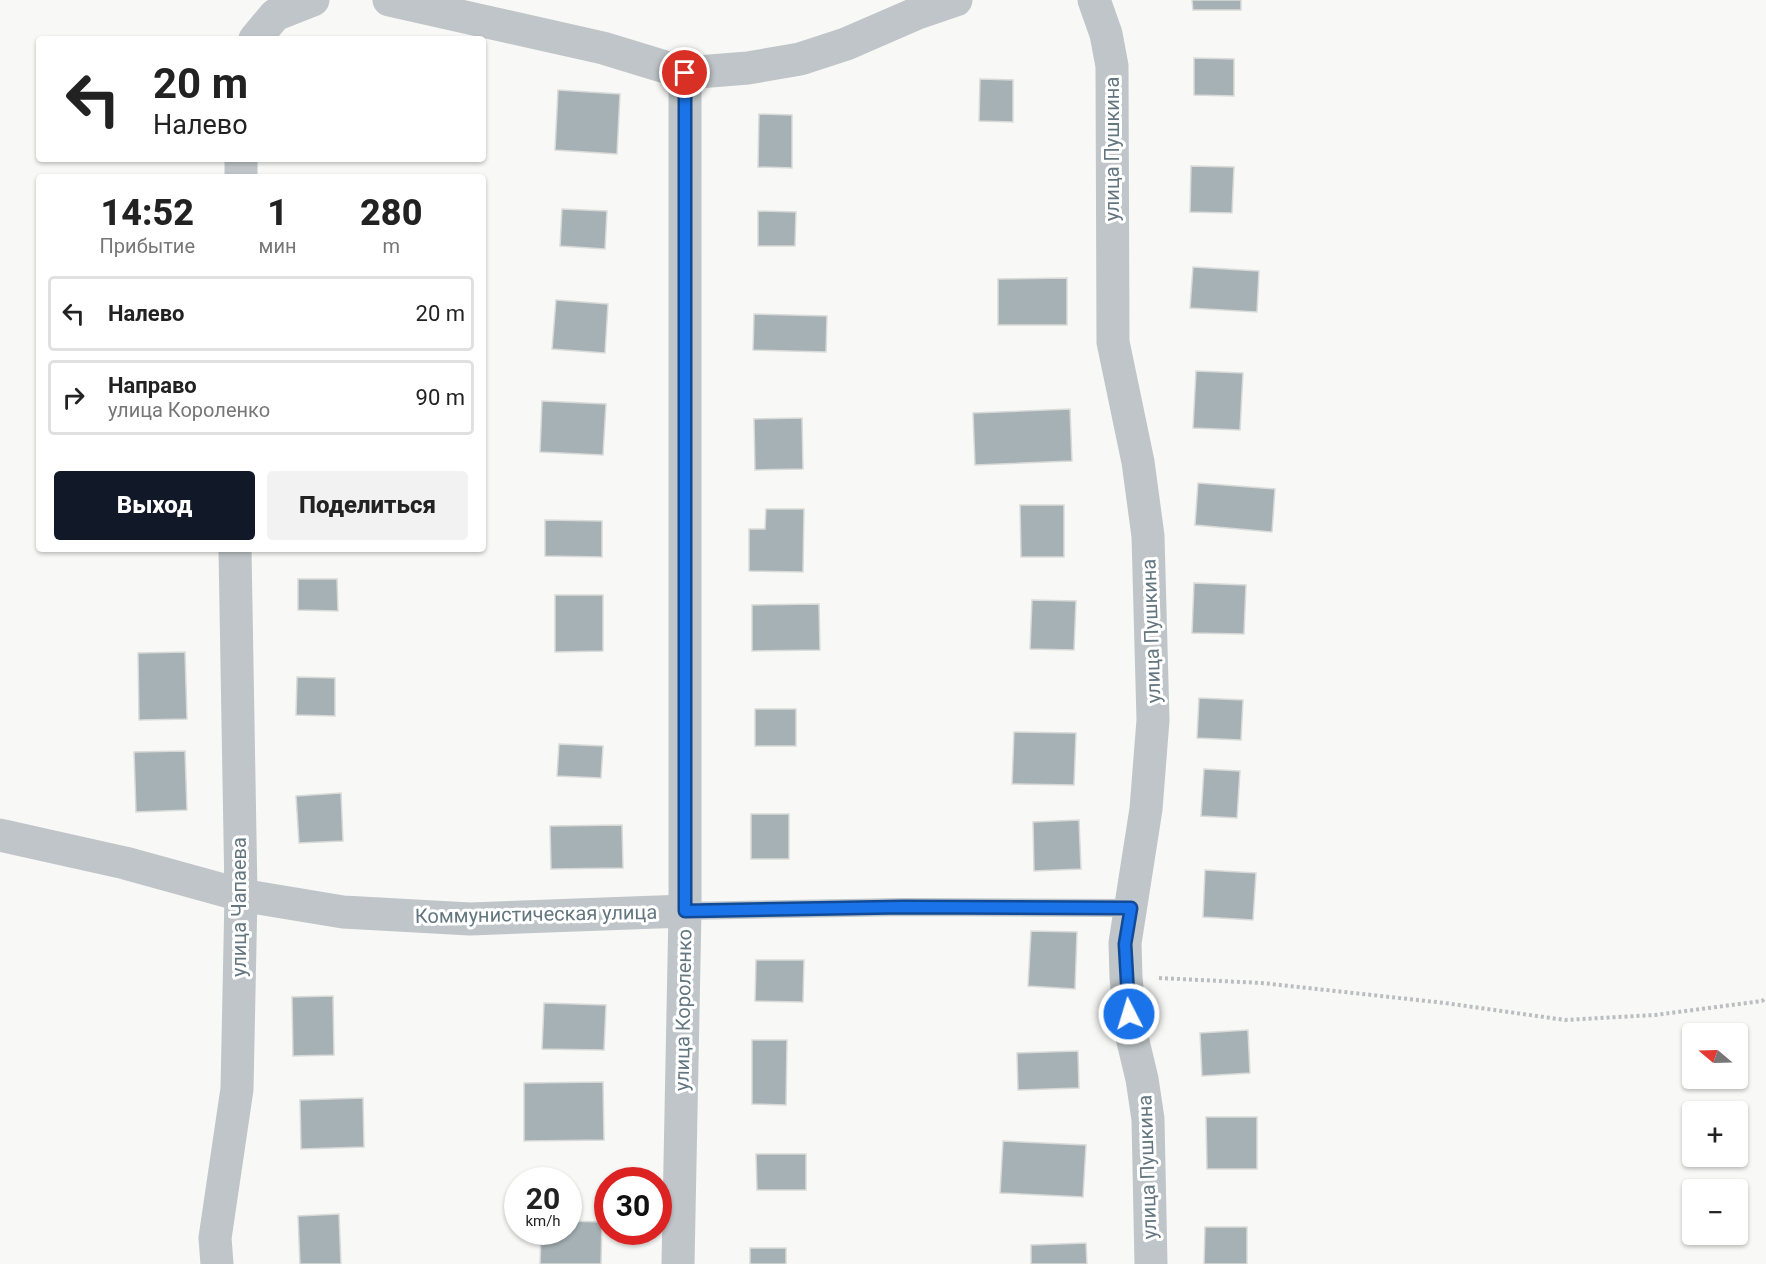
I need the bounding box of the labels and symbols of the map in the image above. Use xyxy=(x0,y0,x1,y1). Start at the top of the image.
pin xyxy=(659,47,710,98)
street label: улица Пушкина xyxy=(1100,77,1124,221)
street label: улица Пушкина xyxy=(1136,558,1166,704)
street label: улица Чапаева xyxy=(227,837,251,977)
street label: Коммунистическая улица xyxy=(415,900,657,928)
street label: улица Короленко xyxy=(670,929,696,1091)
position arrow xyxy=(1097,982,1161,1046)
north arrow xyxy=(1682,1023,1748,1089)
street label: улица Пушкина xyxy=(1132,1094,1162,1240)
speed limit sign: 30 xyxy=(594,1167,672,1245)

